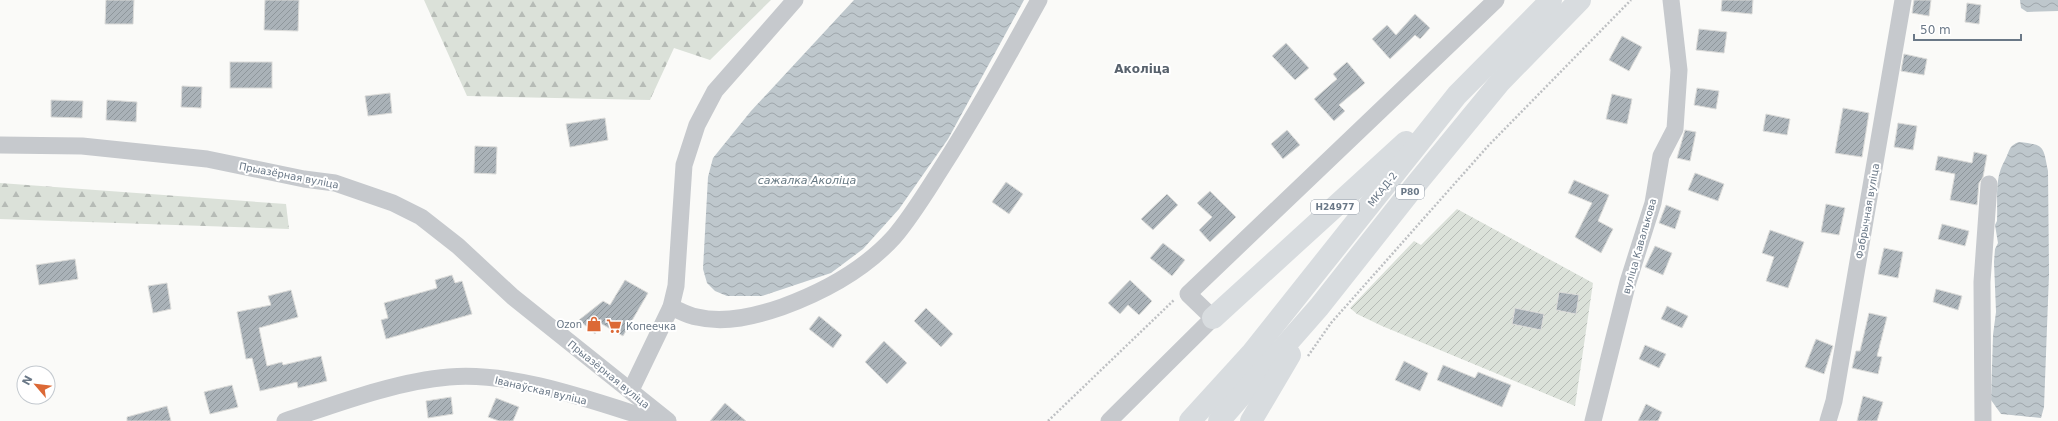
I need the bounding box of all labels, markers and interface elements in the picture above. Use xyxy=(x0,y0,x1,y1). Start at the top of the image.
scale bar xyxy=(1914,16,2021,42)
text: 50 m xyxy=(1920,23,1951,37)
district label: Аколіца xyxy=(1114,62,1170,76)
street label: Прыазёрная вуліца xyxy=(238,160,340,191)
street label: Фабрычная вуліца xyxy=(1854,162,1881,260)
street label: МКАД-2 xyxy=(1366,170,1399,209)
water label: сажалка Аколіца xyxy=(758,174,857,187)
road number: Р80 xyxy=(1396,185,1424,199)
street label: вуліца Кавалькова xyxy=(1621,197,1658,295)
road number: Н24977 xyxy=(1311,200,1359,214)
shop icon: Ozon xyxy=(585,315,603,333)
supermarket icon: Копеечка xyxy=(605,317,623,335)
place label: Ozon xyxy=(556,319,582,330)
place label: Копеечка xyxy=(626,321,676,332)
street label: Прыазёрная вуліца xyxy=(566,338,652,411)
north arrow xyxy=(16,365,56,405)
text: N xyxy=(20,373,36,388)
street label: Іванаўская вуліца xyxy=(494,375,588,406)

